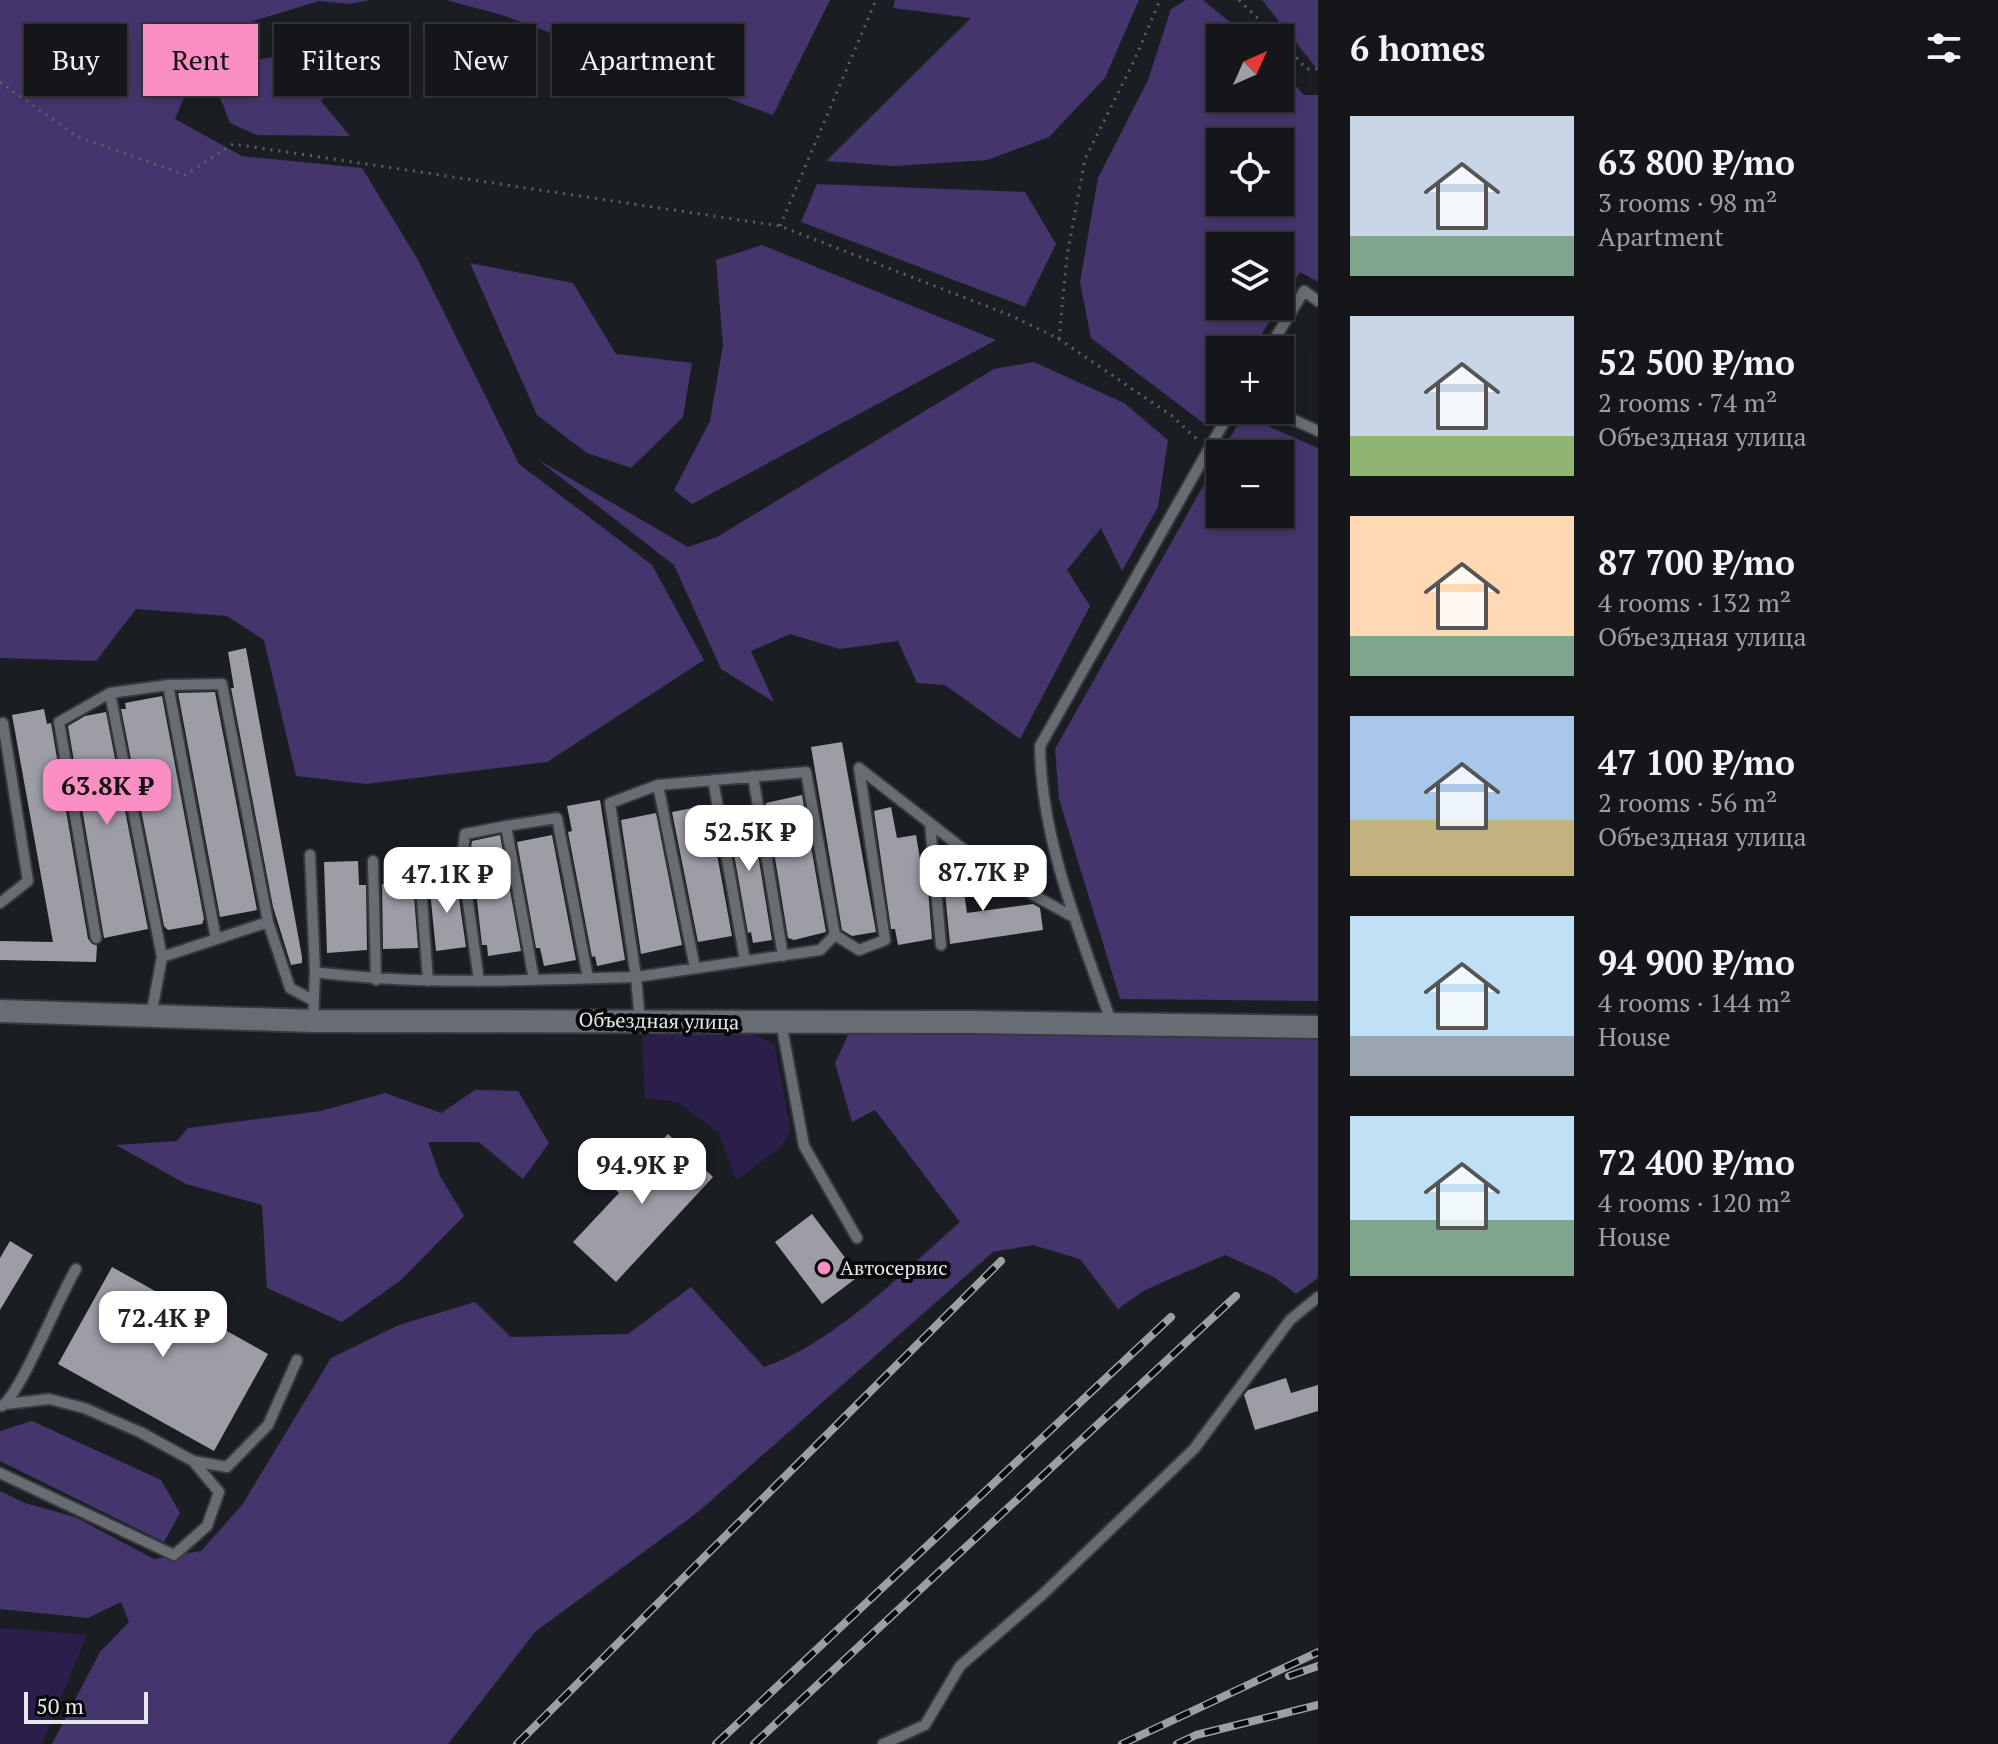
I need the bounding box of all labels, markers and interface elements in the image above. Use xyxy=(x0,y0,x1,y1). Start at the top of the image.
chip: Buy xyxy=(24,24,127,96)
chip: Rent xyxy=(143,24,258,96)
chip: Filters xyxy=(274,24,409,96)
chip: New xyxy=(425,24,536,96)
chip: Apartment xyxy=(552,24,744,96)
north arrow xyxy=(1206,24,1294,112)
map controls xyxy=(1206,24,1294,528)
text: 6 homes xyxy=(1350,26,1485,71)
icon: filters xyxy=(1922,26,1966,70)
button: locate xyxy=(1206,128,1294,216)
text: 63 800 ₽/mo xyxy=(1598,140,1795,185)
icon: home xyxy=(1414,148,1510,244)
text: 3 rooms · 98 m² xyxy=(1598,185,1777,219)
text: Apartment xyxy=(1598,219,1724,253)
button: layers xyxy=(1206,232,1294,320)
button: + xyxy=(1206,336,1294,424)
text: 52 500 ₽/mo xyxy=(1598,340,1795,385)
icon: home xyxy=(1414,348,1510,444)
text: 2 rooms · 74 m² xyxy=(1598,385,1777,419)
text: Объездная улица xyxy=(1598,419,1807,453)
button: − xyxy=(1206,440,1294,528)
text: 87 700 ₽/mo xyxy=(1598,540,1795,585)
icon: home xyxy=(1414,548,1510,644)
text: 4 rooms · 132 m² xyxy=(1598,585,1791,619)
text: Объездная улица xyxy=(1598,619,1807,653)
text: 47 100 ₽/mo xyxy=(1598,740,1795,785)
icon: home xyxy=(1414,748,1510,844)
pin: 63.8K ₽ xyxy=(33,759,181,827)
text: 63.8K ₽ xyxy=(61,768,153,802)
text: 2 rooms · 56 m² xyxy=(1598,785,1777,819)
pin: 52.5K ₽ xyxy=(675,805,823,873)
text: 52.5K ₽ xyxy=(703,814,795,848)
text: Объездная улица xyxy=(1598,819,1807,853)
pin: 87.7K ₽ xyxy=(909,845,1057,913)
pin: 47.1K ₽ xyxy=(373,847,521,915)
text: 87.7K ₽ xyxy=(938,854,1028,888)
text: 47.1K ₽ xyxy=(402,856,492,890)
text: 94 900 ₽/mo xyxy=(1598,940,1795,985)
icon: home xyxy=(1414,948,1510,1044)
text: 4 rooms · 144 m² xyxy=(1598,985,1791,1019)
street label: Объездная улица xyxy=(579,1006,739,1035)
text: House xyxy=(1598,1019,1671,1053)
pin: 94.9K ₽ xyxy=(568,1138,716,1206)
text: 72 400 ₽/mo xyxy=(1598,1140,1795,1185)
text: 94.9K ₽ xyxy=(596,1147,688,1181)
icon: home xyxy=(1414,1148,1510,1244)
text: 4 rooms · 120 m² xyxy=(1598,1185,1791,1219)
text: House xyxy=(1598,1219,1671,1253)
place label: Автосервис xyxy=(840,1254,948,1281)
marker: Автосервис xyxy=(815,1259,833,1277)
pin: 72.4K ₽ xyxy=(89,1291,237,1359)
text: 72.4K ₽ xyxy=(117,1300,209,1334)
scale bar xyxy=(24,1688,148,1724)
text: 50 m xyxy=(36,1691,84,1720)

